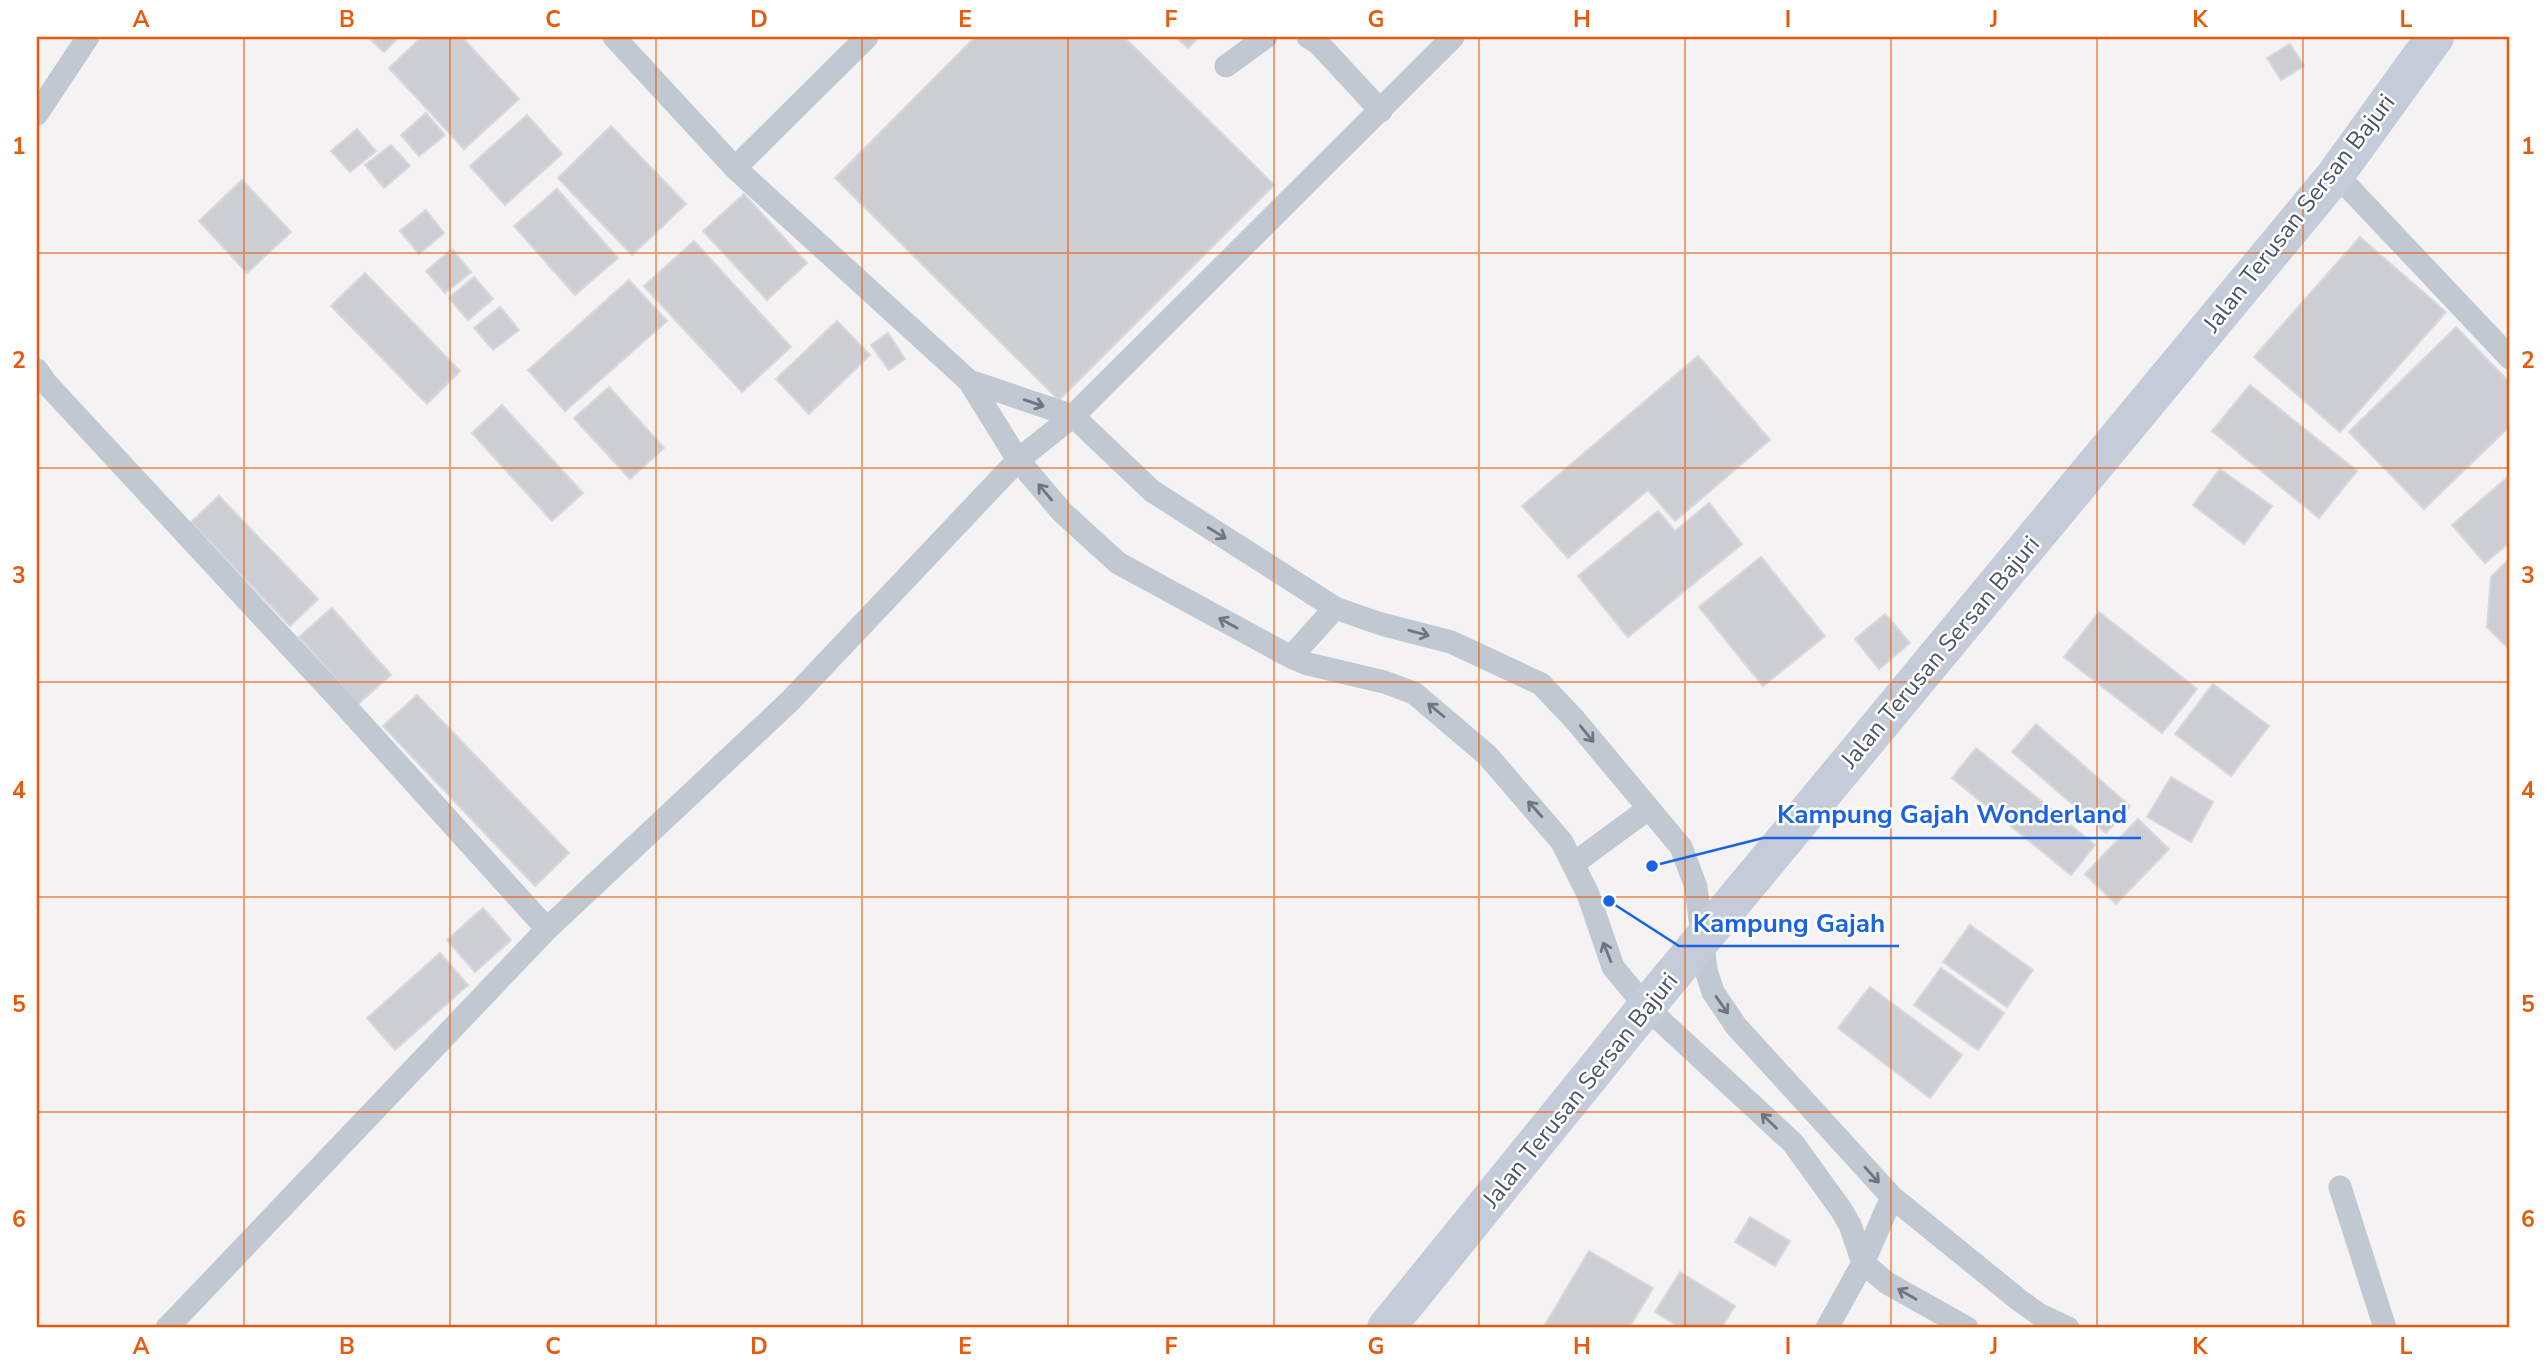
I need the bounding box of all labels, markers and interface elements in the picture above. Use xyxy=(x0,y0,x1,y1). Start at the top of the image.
text: A xyxy=(132,4,150,35)
text: B xyxy=(339,4,355,35)
text: C xyxy=(545,4,561,35)
text: D xyxy=(750,4,768,35)
text: E xyxy=(958,4,972,35)
text: F xyxy=(1165,4,1178,35)
text: G xyxy=(1368,4,1384,35)
text: H xyxy=(1573,4,1591,35)
text: I xyxy=(1785,4,1791,35)
text: J xyxy=(1989,4,1998,35)
text: K xyxy=(2192,4,2208,35)
text: L xyxy=(2400,4,2413,35)
street label: Jalan Terusan Sersan Bajuri xyxy=(2195,87,2402,339)
text: 1 xyxy=(12,131,26,162)
text: 1 xyxy=(2521,131,2535,162)
text: 2 xyxy=(12,345,26,376)
text: 2 xyxy=(2521,345,2535,376)
one-way arrow xyxy=(1023,397,1045,410)
one-way arrow xyxy=(1037,484,1053,502)
one-way arrow xyxy=(1206,526,1226,540)
street label: Jalan Terusan Sersan Bajuri xyxy=(1833,529,2047,776)
text: 3 xyxy=(12,560,26,591)
text: 3 xyxy=(2521,560,2535,591)
one-way arrow xyxy=(1219,616,1239,630)
one-way arrow xyxy=(1407,627,1430,640)
one-way arrow xyxy=(1427,702,1445,718)
one-way arrow xyxy=(1579,725,1595,743)
text: 4 xyxy=(12,775,26,806)
text: 4 xyxy=(2521,775,2535,806)
callout: Kampung Gajah Wonderland xyxy=(1763,791,2141,838)
text: Kampung Gajah Wonderland xyxy=(1777,797,2127,832)
one-way arrow xyxy=(1527,800,1543,818)
callout: Kampung Gajah xyxy=(1679,899,1899,946)
text: Kampung Gajah xyxy=(1693,906,1885,941)
one-way arrow xyxy=(1599,942,1612,964)
street label: Jalan Terusan Sersan Bajuri xyxy=(1474,966,1685,1215)
text: 5 xyxy=(12,989,26,1020)
text: 5 xyxy=(2521,989,2535,1020)
one-way arrow xyxy=(1715,994,1729,1014)
one-way arrow xyxy=(1761,1112,1778,1129)
one-way arrow xyxy=(1863,1166,1880,1183)
text: 6 xyxy=(12,1204,26,1235)
text: 6 xyxy=(2521,1204,2535,1235)
one-way arrow xyxy=(1898,1287,1918,1301)
text: A xyxy=(132,1331,150,1362)
text: B xyxy=(339,1331,355,1362)
text: C xyxy=(545,1331,561,1362)
text: D xyxy=(750,1331,768,1362)
text: E xyxy=(958,1331,972,1362)
text: F xyxy=(1165,1331,1178,1362)
text: G xyxy=(1368,1331,1384,1362)
text: H xyxy=(1573,1331,1591,1362)
text: I xyxy=(1785,1331,1791,1362)
text: J xyxy=(1989,1331,1998,1362)
text: K xyxy=(2192,1331,2208,1362)
text: L xyxy=(2400,1331,2413,1362)

